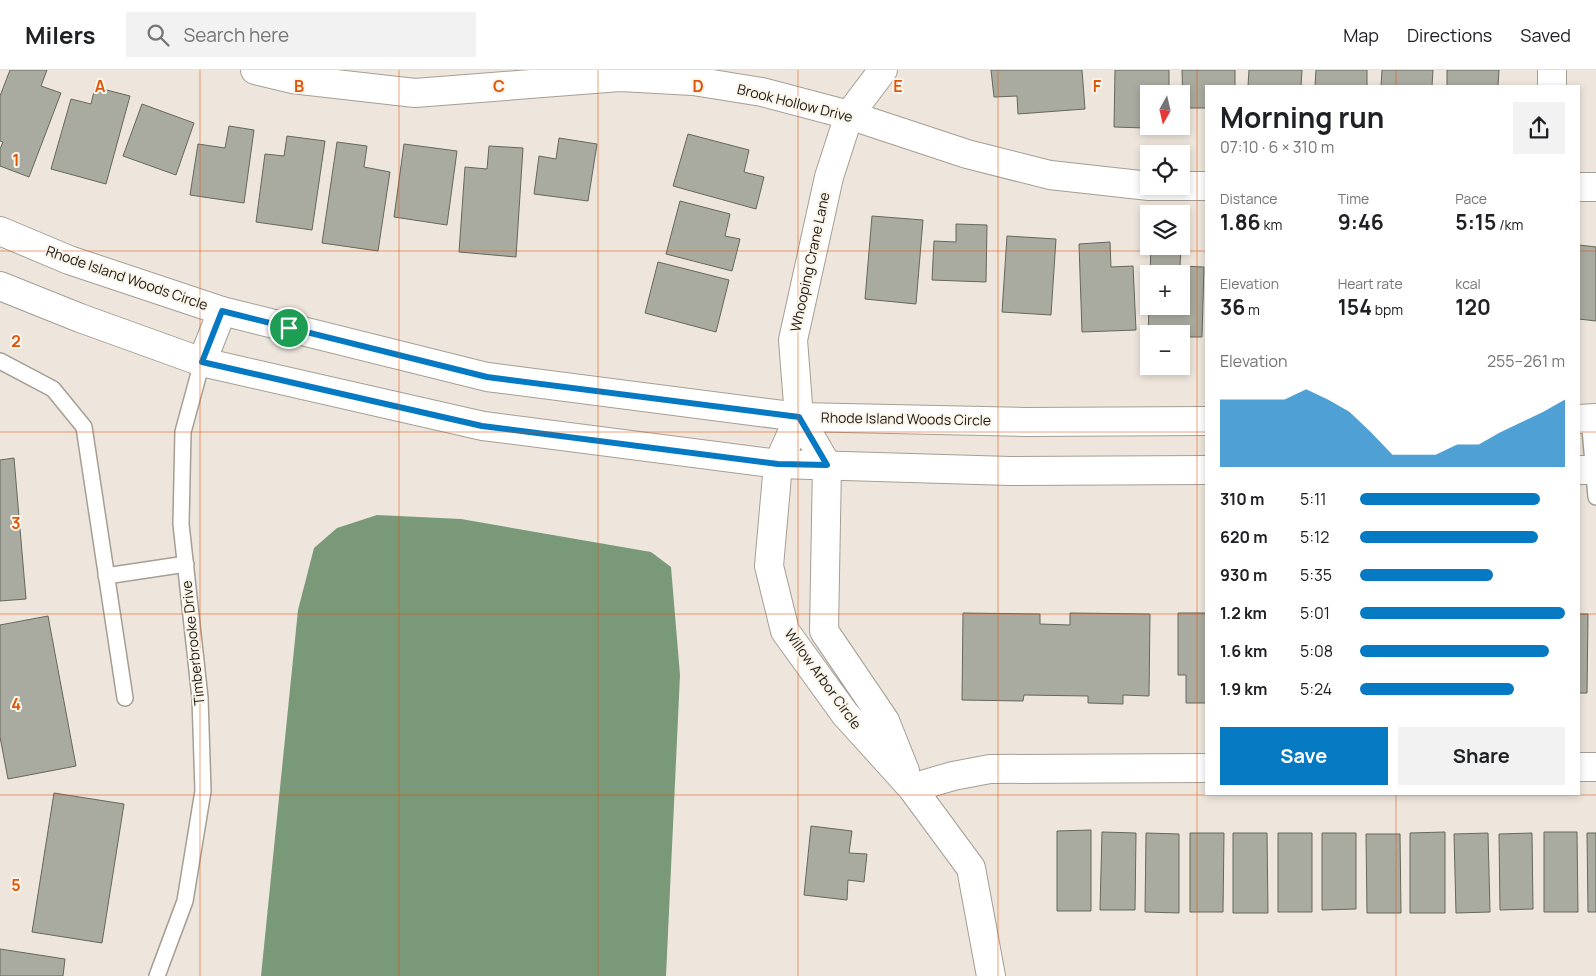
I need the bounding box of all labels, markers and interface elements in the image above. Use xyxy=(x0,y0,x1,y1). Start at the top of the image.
search box xyxy=(126,12,476,57)
text: Milers xyxy=(25,18,96,51)
icon: search xyxy=(144,21,172,49)
text: Search here xyxy=(184,22,289,48)
text: Map xyxy=(1343,23,1379,47)
text: Directions xyxy=(1407,23,1492,47)
text: Saved xyxy=(1520,23,1571,47)
text: A xyxy=(95,75,106,97)
text: B xyxy=(294,75,304,97)
text: C xyxy=(493,75,505,97)
text: D xyxy=(692,75,704,97)
text: E xyxy=(893,75,903,97)
text: F xyxy=(1093,75,1102,97)
street label: Brook Hollow Drive xyxy=(735,79,855,126)
north arrow xyxy=(1140,85,1190,135)
map controls xyxy=(1140,85,1190,375)
text: Morning run xyxy=(1220,98,1384,136)
button: share xyxy=(1513,102,1565,154)
text: 07:10 · 6 × 310 m xyxy=(1220,136,1334,158)
button: locate xyxy=(1140,145,1190,195)
text: 1 xyxy=(12,149,20,171)
text: Distance xyxy=(1220,189,1277,208)
text: Time xyxy=(1338,189,1369,208)
text: Pace xyxy=(1455,189,1487,208)
street label: Whooping Crane Lane xyxy=(785,190,834,333)
button: layers xyxy=(1140,205,1190,255)
text: 1.86 xyxy=(1220,208,1261,236)
text: 9:46 xyxy=(1338,208,1384,236)
text: 5:15 xyxy=(1455,208,1496,236)
text: km xyxy=(1261,215,1282,234)
text: /km xyxy=(1496,215,1523,234)
street label: Rhode Island Woods Circle xyxy=(44,241,211,314)
button: + xyxy=(1140,265,1190,315)
text: Elevation xyxy=(1220,274,1279,293)
text: Heart rate xyxy=(1338,274,1403,293)
text: kcal xyxy=(1455,274,1481,293)
text: 36 xyxy=(1220,293,1245,321)
text: 154 xyxy=(1338,293,1372,321)
text: 120 xyxy=(1455,293,1491,321)
text: m xyxy=(1245,300,1260,319)
text: bpm xyxy=(1372,300,1403,319)
pin xyxy=(268,307,310,349)
icon: arrive xyxy=(275,314,303,342)
button: − xyxy=(1140,325,1190,375)
text: 2 xyxy=(11,330,21,352)
text: Elevation xyxy=(1220,350,1288,372)
text: 255–261 m xyxy=(1487,350,1565,372)
street label: Rhode Island Woods Circle xyxy=(821,408,991,429)
text: 310 m xyxy=(1220,488,1264,510)
text: 5:11 xyxy=(1300,488,1327,510)
text: 3 xyxy=(11,512,21,534)
text: 620 m xyxy=(1220,526,1268,548)
text: 5:12 xyxy=(1300,526,1329,548)
text: 930 m xyxy=(1220,564,1267,586)
text: 5:35 xyxy=(1300,564,1332,586)
street label: Timberbrooke Drive xyxy=(177,580,208,706)
text: 1.2 km xyxy=(1220,602,1267,624)
text: 5:01 xyxy=(1300,602,1330,624)
street label: Willow Arbor Circle xyxy=(781,625,866,733)
text: 1.6 km xyxy=(1220,640,1267,662)
text: 5:08 xyxy=(1300,640,1333,662)
text: 1.9 km xyxy=(1220,678,1267,700)
text: 5:24 xyxy=(1300,678,1332,700)
text: 4 xyxy=(11,693,21,715)
button: Save xyxy=(1220,727,1388,785)
button: Share xyxy=(1398,727,1565,785)
text: 5 xyxy=(11,874,21,896)

